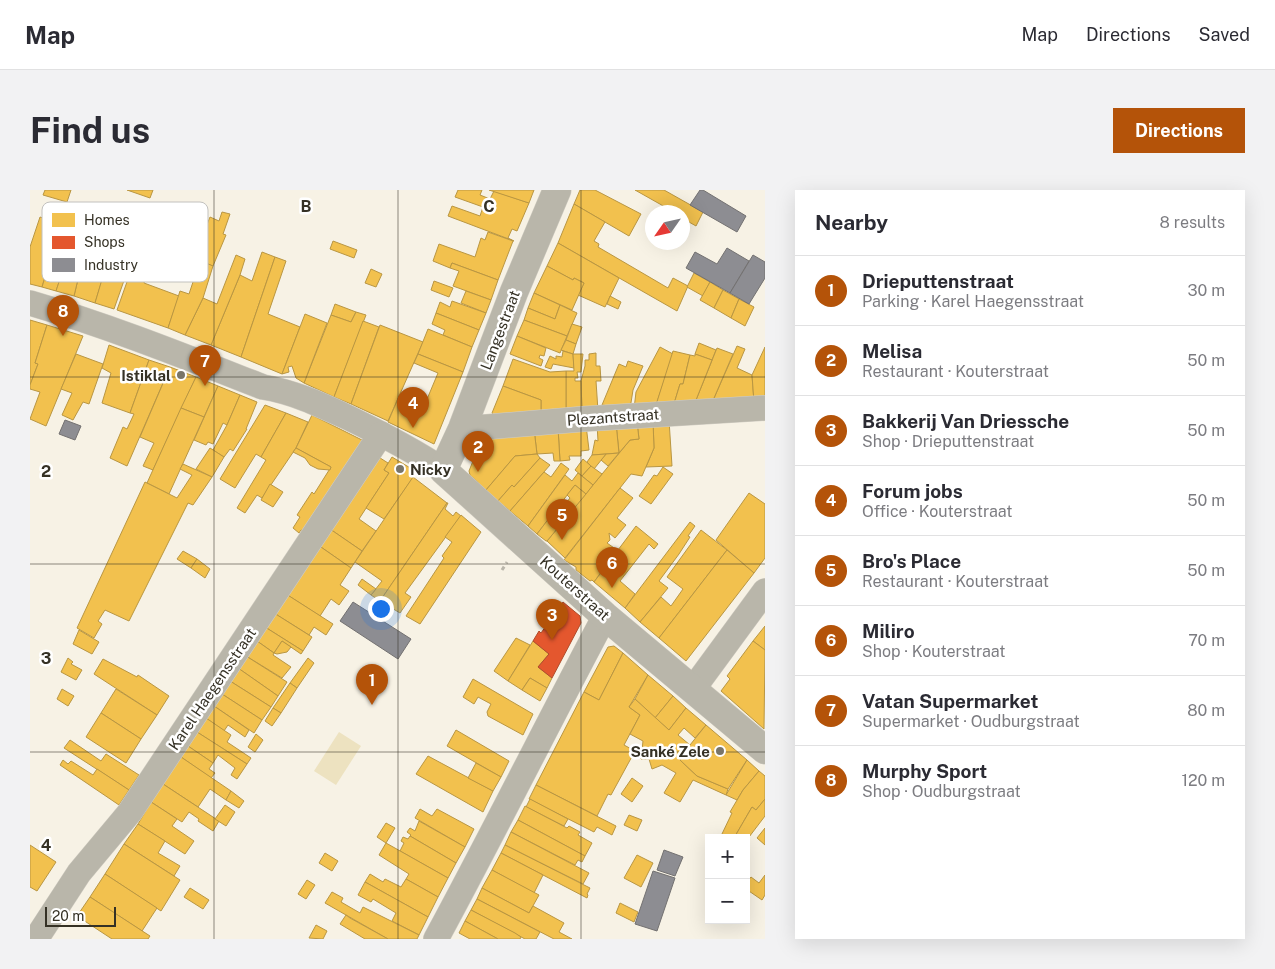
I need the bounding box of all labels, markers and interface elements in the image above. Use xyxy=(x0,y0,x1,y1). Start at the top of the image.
text: Map xyxy=(25,21,75,49)
text: Map xyxy=(1021,24,1058,45)
text: Directions xyxy=(1086,24,1171,45)
text: Saved xyxy=(1199,24,1250,45)
button: Directions xyxy=(1113,108,1245,153)
text: Find us xyxy=(30,110,150,151)
text: B xyxy=(301,197,312,216)
text: C xyxy=(483,197,495,216)
legend xyxy=(42,202,208,282)
north arrow xyxy=(645,205,690,250)
text: Nearby xyxy=(815,210,888,235)
text: Homes xyxy=(84,212,130,228)
text: 8 results xyxy=(1160,213,1225,232)
text: Shops xyxy=(84,234,125,250)
text: Industry xyxy=(84,257,139,273)
text: Drieputtenstraat xyxy=(862,270,1014,292)
text: 1 xyxy=(828,281,834,300)
text: 30 m xyxy=(1188,281,1225,300)
street label: Langestraat xyxy=(477,288,523,372)
text: Parking · Karel Haegensstraat xyxy=(862,292,1084,311)
pin: 8 xyxy=(47,295,79,336)
text: Melisa xyxy=(862,340,922,362)
pin: 7 xyxy=(189,345,221,386)
text: 2 xyxy=(826,351,836,370)
text: 50 m xyxy=(1187,351,1225,370)
text: Restaurant · Kouterstraat xyxy=(862,362,1049,381)
place label: Istiklal xyxy=(121,367,171,384)
marker: Istiklal xyxy=(175,369,187,381)
pin: 4 xyxy=(397,387,429,428)
street label: Plezantstraat xyxy=(566,405,660,429)
text: Bakkerij Van Driessche xyxy=(862,410,1069,432)
text: 3 xyxy=(826,421,836,440)
text: 50 m xyxy=(1187,421,1225,440)
pin: 2 xyxy=(462,431,494,472)
text: Shop · Drieputtenstraat xyxy=(862,432,1034,451)
place label: Nicky xyxy=(410,461,452,478)
text: 2 xyxy=(41,462,51,481)
marker: Nicky xyxy=(394,463,406,475)
text: Forum jobs xyxy=(862,480,963,502)
text: 4 xyxy=(826,491,836,510)
text: 50 m xyxy=(1187,491,1225,510)
pin: 5 xyxy=(546,499,578,540)
text: Office · Kouterstraat xyxy=(862,502,1013,521)
pin: 6 xyxy=(596,547,628,588)
text: Bro's Place xyxy=(862,550,961,572)
street label: Kouterstraat xyxy=(537,552,613,624)
text: 5 xyxy=(826,561,836,580)
text: 50 m xyxy=(1187,561,1225,580)
text: Restaurant · Kouterstraat xyxy=(862,572,1049,591)
your location xyxy=(368,596,394,622)
pin: 3 xyxy=(536,599,568,640)
text: Miliro xyxy=(862,620,915,642)
street label: Karel Haegensstraat xyxy=(165,625,259,753)
text: 6 xyxy=(826,631,836,650)
text: 70 m xyxy=(1188,631,1225,650)
text: Shop · Kouterstraat xyxy=(862,642,1005,661)
text: 3 xyxy=(41,649,51,668)
pin: 1 xyxy=(356,664,388,705)
text: Vatan Supermarket xyxy=(862,690,1038,712)
text: 7 xyxy=(826,701,836,720)
text: 80 m xyxy=(1187,701,1225,720)
text: Supermarket · Oudburgstraat xyxy=(862,712,1080,731)
place label: Sanké Zele xyxy=(630,743,710,760)
marker: Sanké Zele xyxy=(714,745,726,757)
text: Murphy Sport xyxy=(862,760,987,782)
text: 8 xyxy=(826,771,836,790)
text: 120 m xyxy=(1181,771,1225,790)
text: Shop · Oudburgstraat xyxy=(862,782,1021,801)
map controls xyxy=(705,834,750,924)
button: + xyxy=(705,834,750,879)
text: 4 xyxy=(41,836,52,855)
button: − xyxy=(705,879,750,924)
scale bar xyxy=(45,904,116,927)
text: 20 m xyxy=(52,908,84,924)

